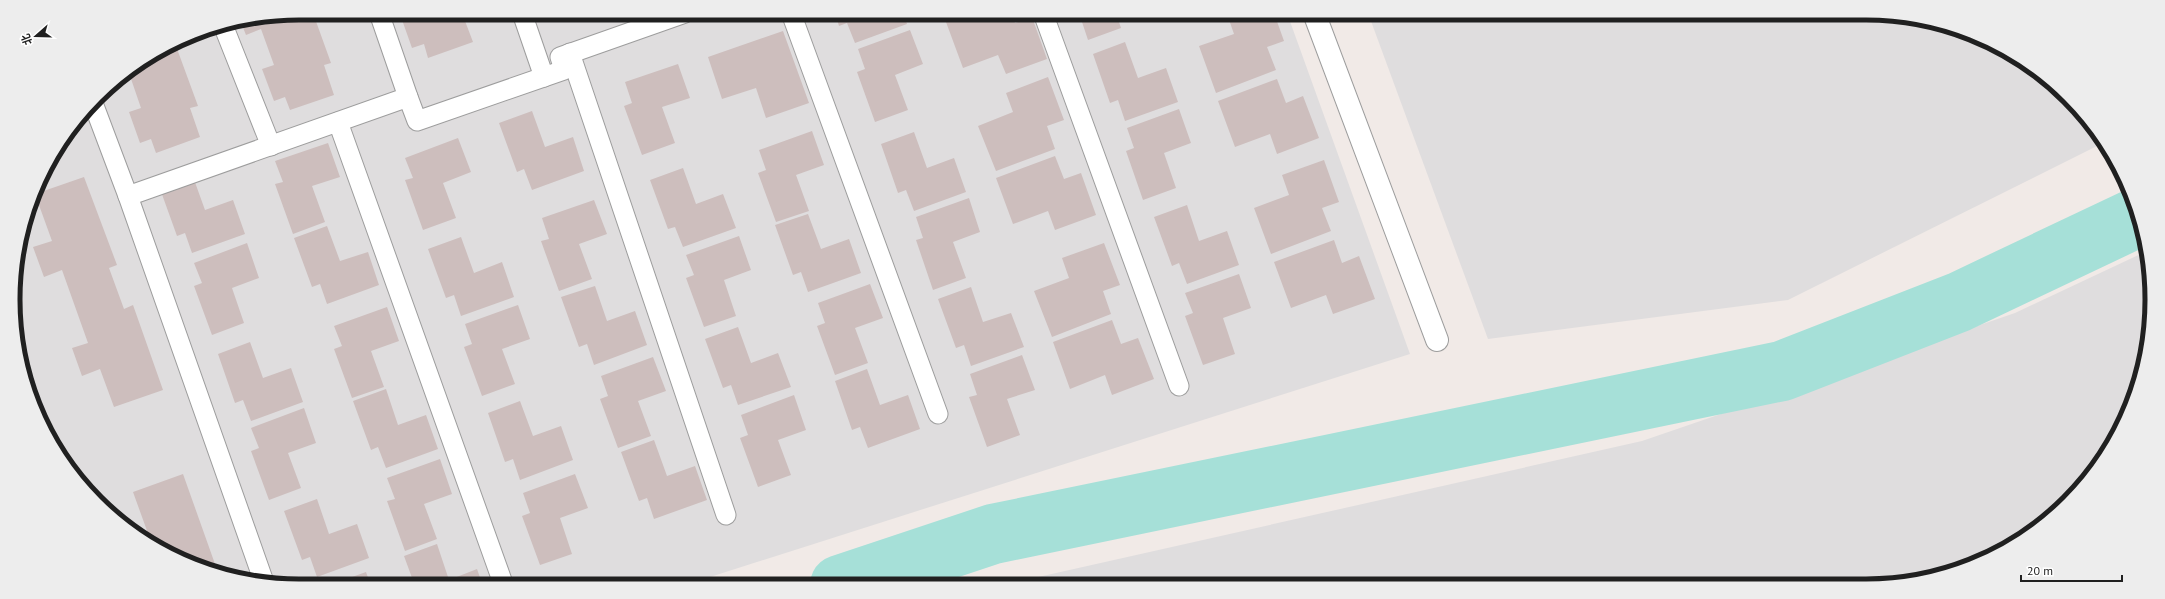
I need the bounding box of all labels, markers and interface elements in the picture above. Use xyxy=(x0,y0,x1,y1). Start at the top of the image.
north arrow xyxy=(16,16,56,56)
text: 北 xyxy=(18,32,35,47)
scale bar xyxy=(2021,557,2122,583)
text: 20 m xyxy=(2027,563,2053,578)

